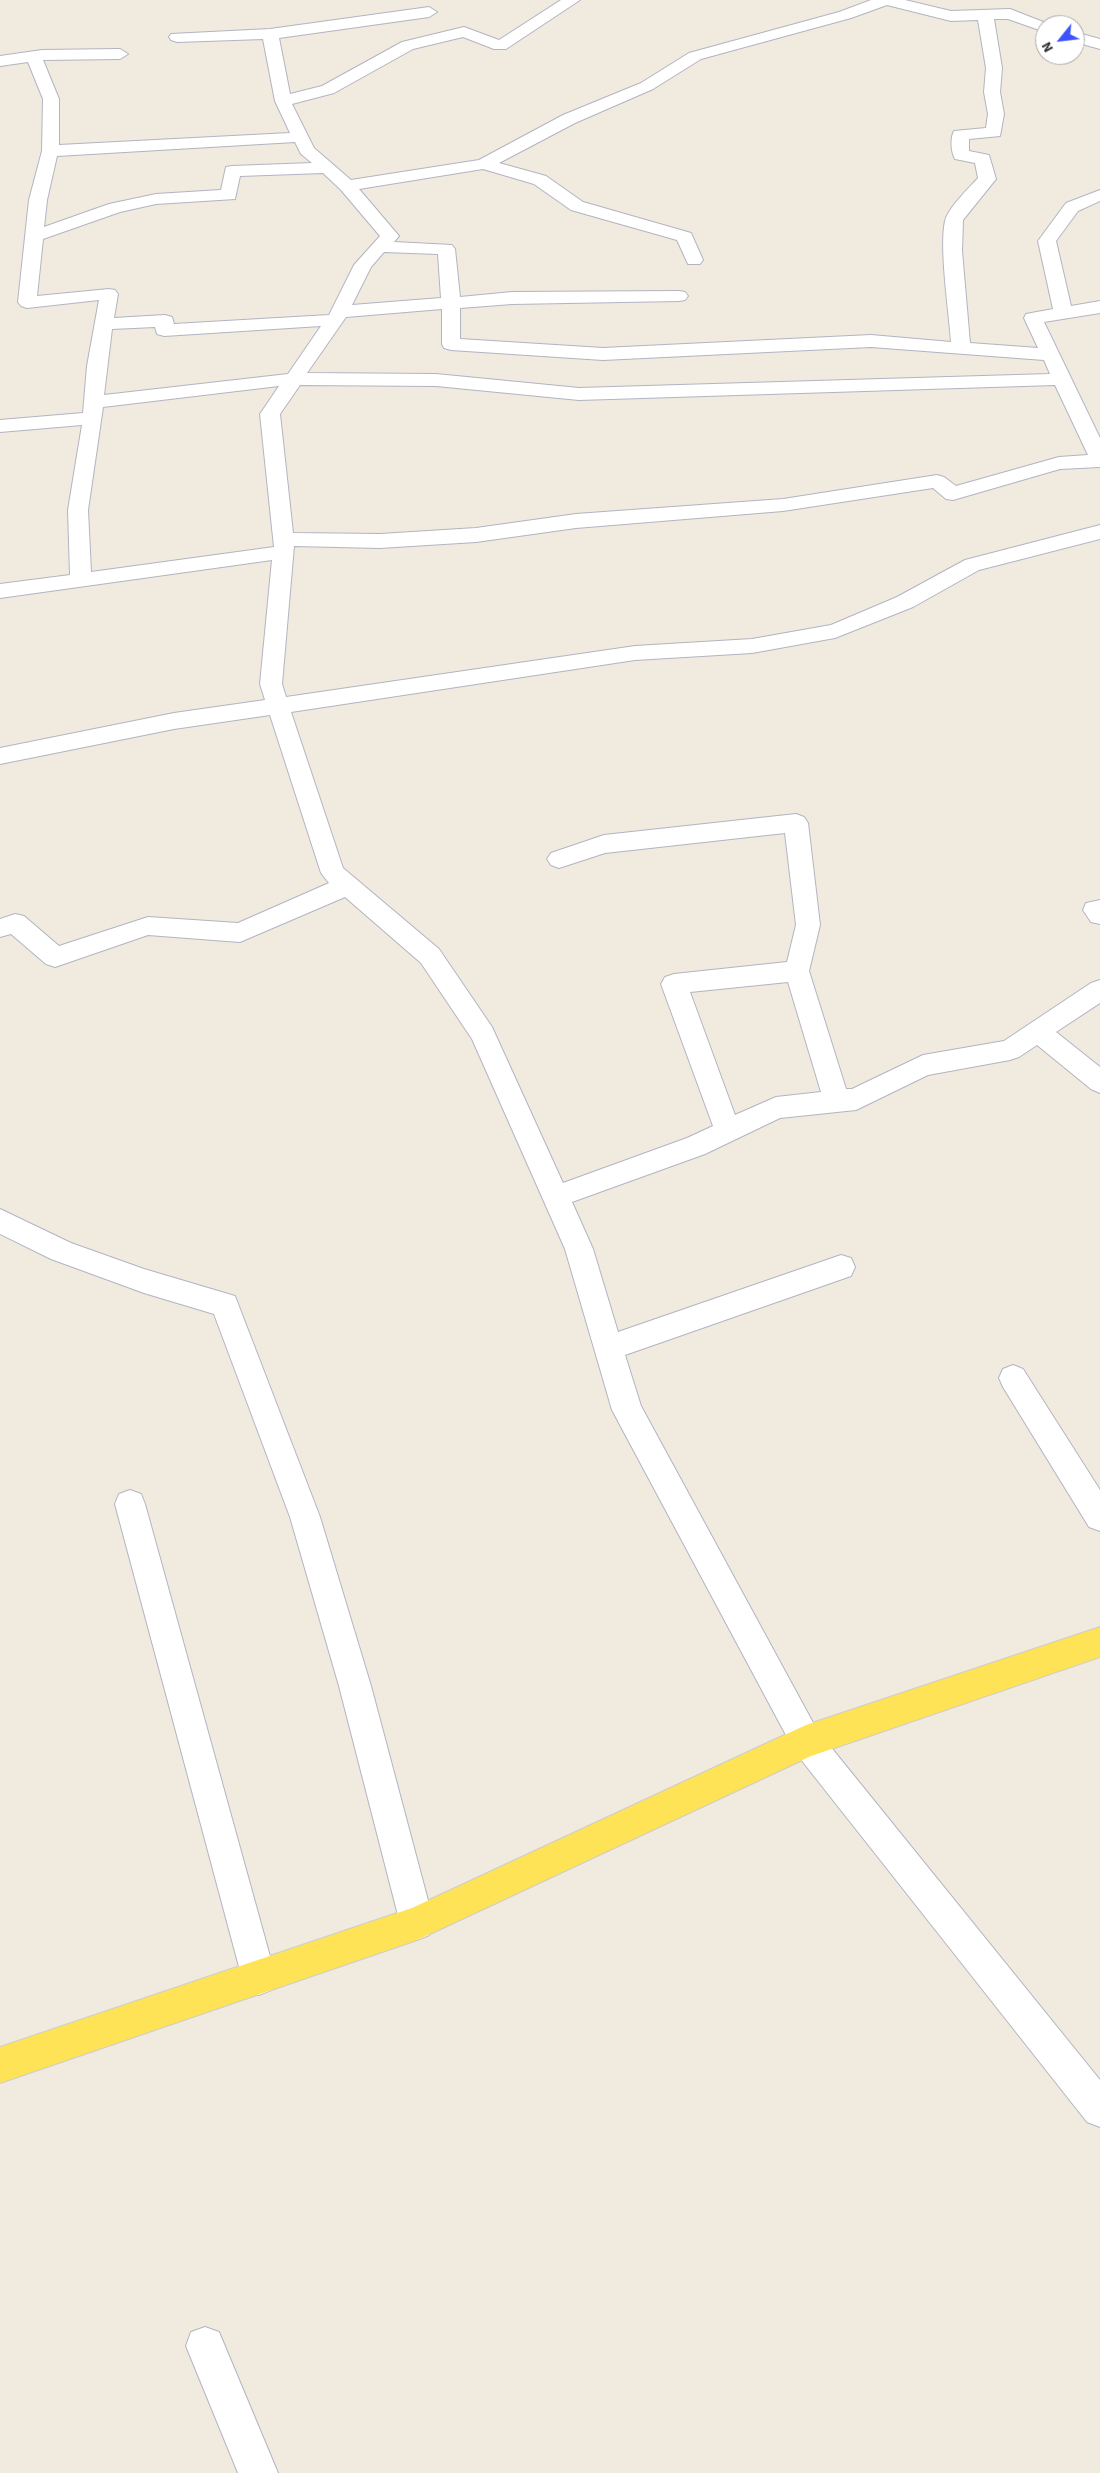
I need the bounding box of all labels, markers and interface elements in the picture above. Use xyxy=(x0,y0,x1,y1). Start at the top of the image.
north arrow xyxy=(1035,15,1085,65)
text: N xyxy=(1037,38,1059,56)

